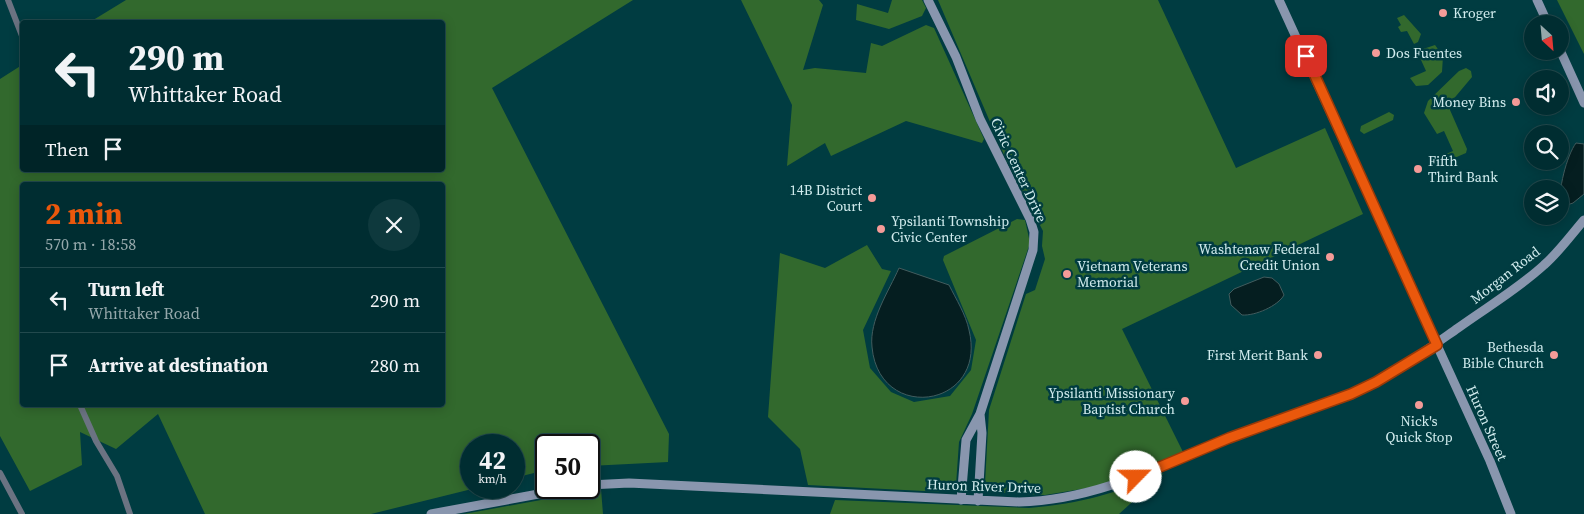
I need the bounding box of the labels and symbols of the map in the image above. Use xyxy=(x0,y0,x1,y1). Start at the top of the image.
place label: Kroger xyxy=(1453,3,1496,23)
marker: Kroger xyxy=(1437,7,1449,19)
north arrow xyxy=(1524,15,1569,60)
pin xyxy=(1285,35,1327,77)
place label: Dos Fuentes xyxy=(1386,43,1462,63)
marker: Dos Fuentes xyxy=(1370,47,1382,59)
place label: Money Bins xyxy=(1433,92,1506,112)
marker: Money Bins xyxy=(1510,96,1522,108)
street label: Civic Center Drive xyxy=(986,114,1052,226)
place label: Fifth Third Bank xyxy=(1428,151,1498,187)
marker: Fifth Third Bank xyxy=(1412,163,1424,175)
place label: 14B District Court xyxy=(790,180,862,216)
marker: 14B District Court xyxy=(866,192,878,204)
place label: Ypsilanti Township Civic Center xyxy=(891,211,1009,247)
marker: Ypsilanti Township Civic Center xyxy=(875,223,887,235)
place label: Washtenaw Federal Credit Union xyxy=(1198,239,1321,275)
street label: Morgan Road xyxy=(1466,241,1544,309)
marker: Washtenaw Federal Credit Union xyxy=(1324,251,1336,263)
place label: Vietnam Veterans Memorial xyxy=(1077,256,1188,292)
marker: Vietnam Veterans Memorial xyxy=(1061,268,1073,280)
place label: Bethesda Bible Church xyxy=(1462,337,1545,373)
place label: First Merit Bank xyxy=(1207,345,1308,365)
marker: First Merit Bank xyxy=(1312,349,1324,361)
marker: Bethesda Bible Church xyxy=(1548,349,1560,361)
street label: Huron Street xyxy=(1462,382,1513,464)
place label: Ypsilanti Missionary Baptist Church xyxy=(1048,383,1176,419)
marker: Ypsilanti Missionary Baptist Church xyxy=(1179,395,1191,407)
marker: Nick's Quick Stop xyxy=(1413,399,1425,411)
place label: Nick's Quick Stop xyxy=(1385,411,1453,447)
speed limit sign: 50 xyxy=(535,434,600,499)
position arrow xyxy=(1109,450,1161,502)
street label: Huron River Drive xyxy=(927,474,1041,498)

